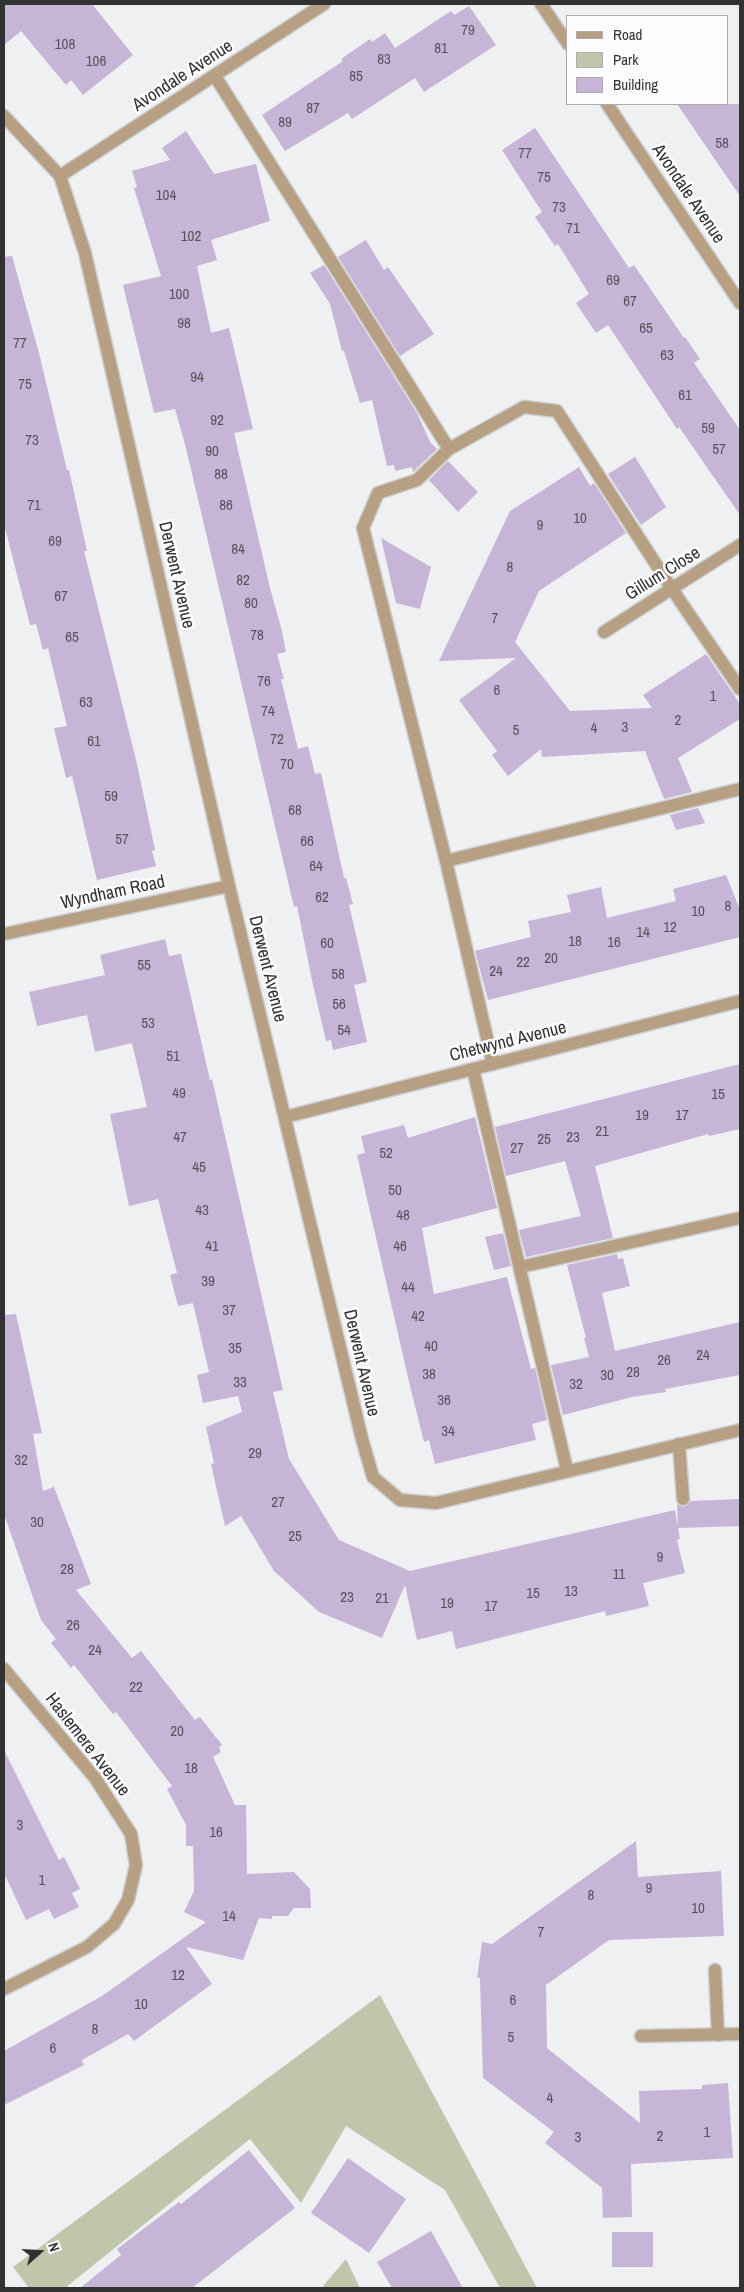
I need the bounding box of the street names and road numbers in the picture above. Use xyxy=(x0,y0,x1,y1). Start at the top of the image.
street label: Avondale Avenue xyxy=(129,36,237,116)
street label: Avondale Avenue xyxy=(647,140,729,248)
street label: Derwent Avenue xyxy=(153,520,199,630)
street label: Gillum Close xyxy=(621,542,705,606)
street label: Wyndham Road xyxy=(59,871,167,915)
street label: Derwent Avenue xyxy=(243,914,291,1024)
street label: Chetwynd Avenue xyxy=(447,1017,569,1067)
street label: Derwent Avenue xyxy=(338,1308,384,1418)
street label: Haslemere Avenue xyxy=(40,1689,134,1801)

